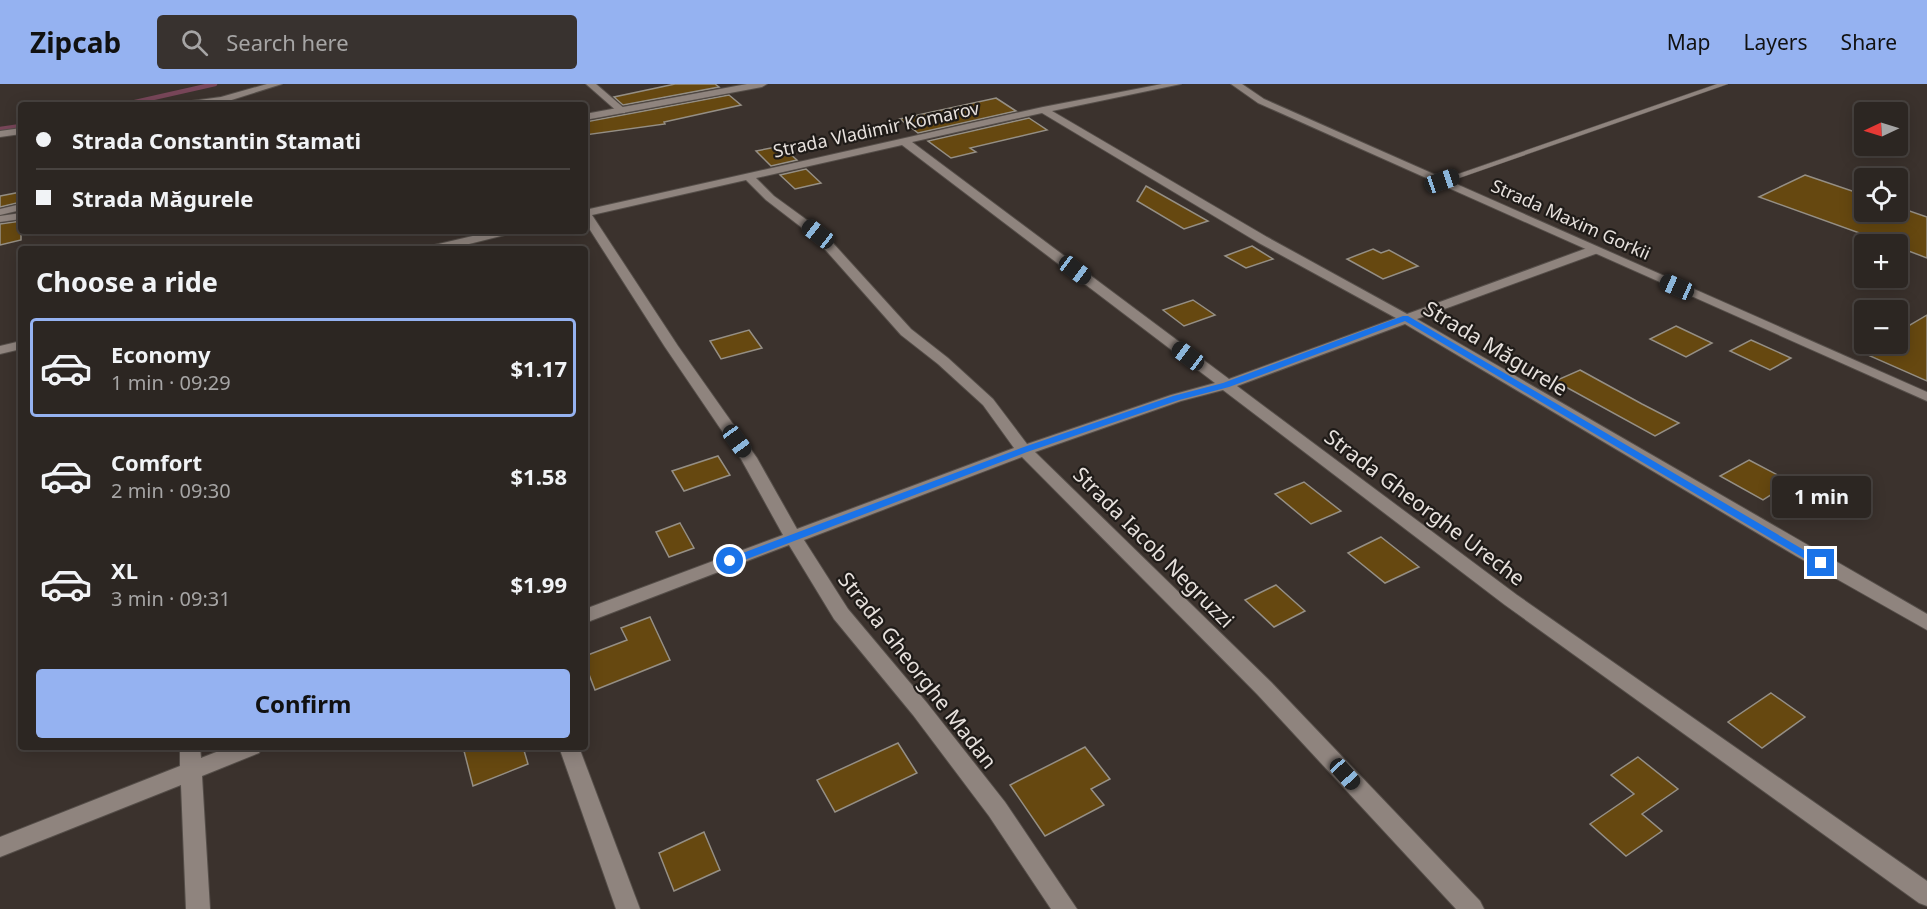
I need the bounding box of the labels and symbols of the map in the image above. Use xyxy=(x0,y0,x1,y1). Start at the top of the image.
street label: Strada Vladimir Komarov xyxy=(771,95,982,163)
north arrow xyxy=(1854,102,1908,156)
car xyxy=(1422,167,1462,195)
street label: Strada Maxim Gorkii xyxy=(1488,173,1654,265)
car xyxy=(798,216,838,252)
car xyxy=(1055,252,1095,288)
car xyxy=(1657,271,1697,303)
street label: Strada Măgurele xyxy=(1419,294,1573,402)
car xyxy=(1168,338,1208,374)
car xyxy=(719,421,755,461)
street label: Strada Gheorghe Ureche xyxy=(1319,422,1531,592)
street label: Strada Iacob Negruzzi xyxy=(1067,460,1241,634)
callout: 1 min xyxy=(1772,476,1870,518)
route start xyxy=(716,547,743,574)
route end xyxy=(1807,549,1834,576)
street label: Strada Gheorghe Madan xyxy=(832,566,1004,774)
car xyxy=(1326,755,1364,793)

